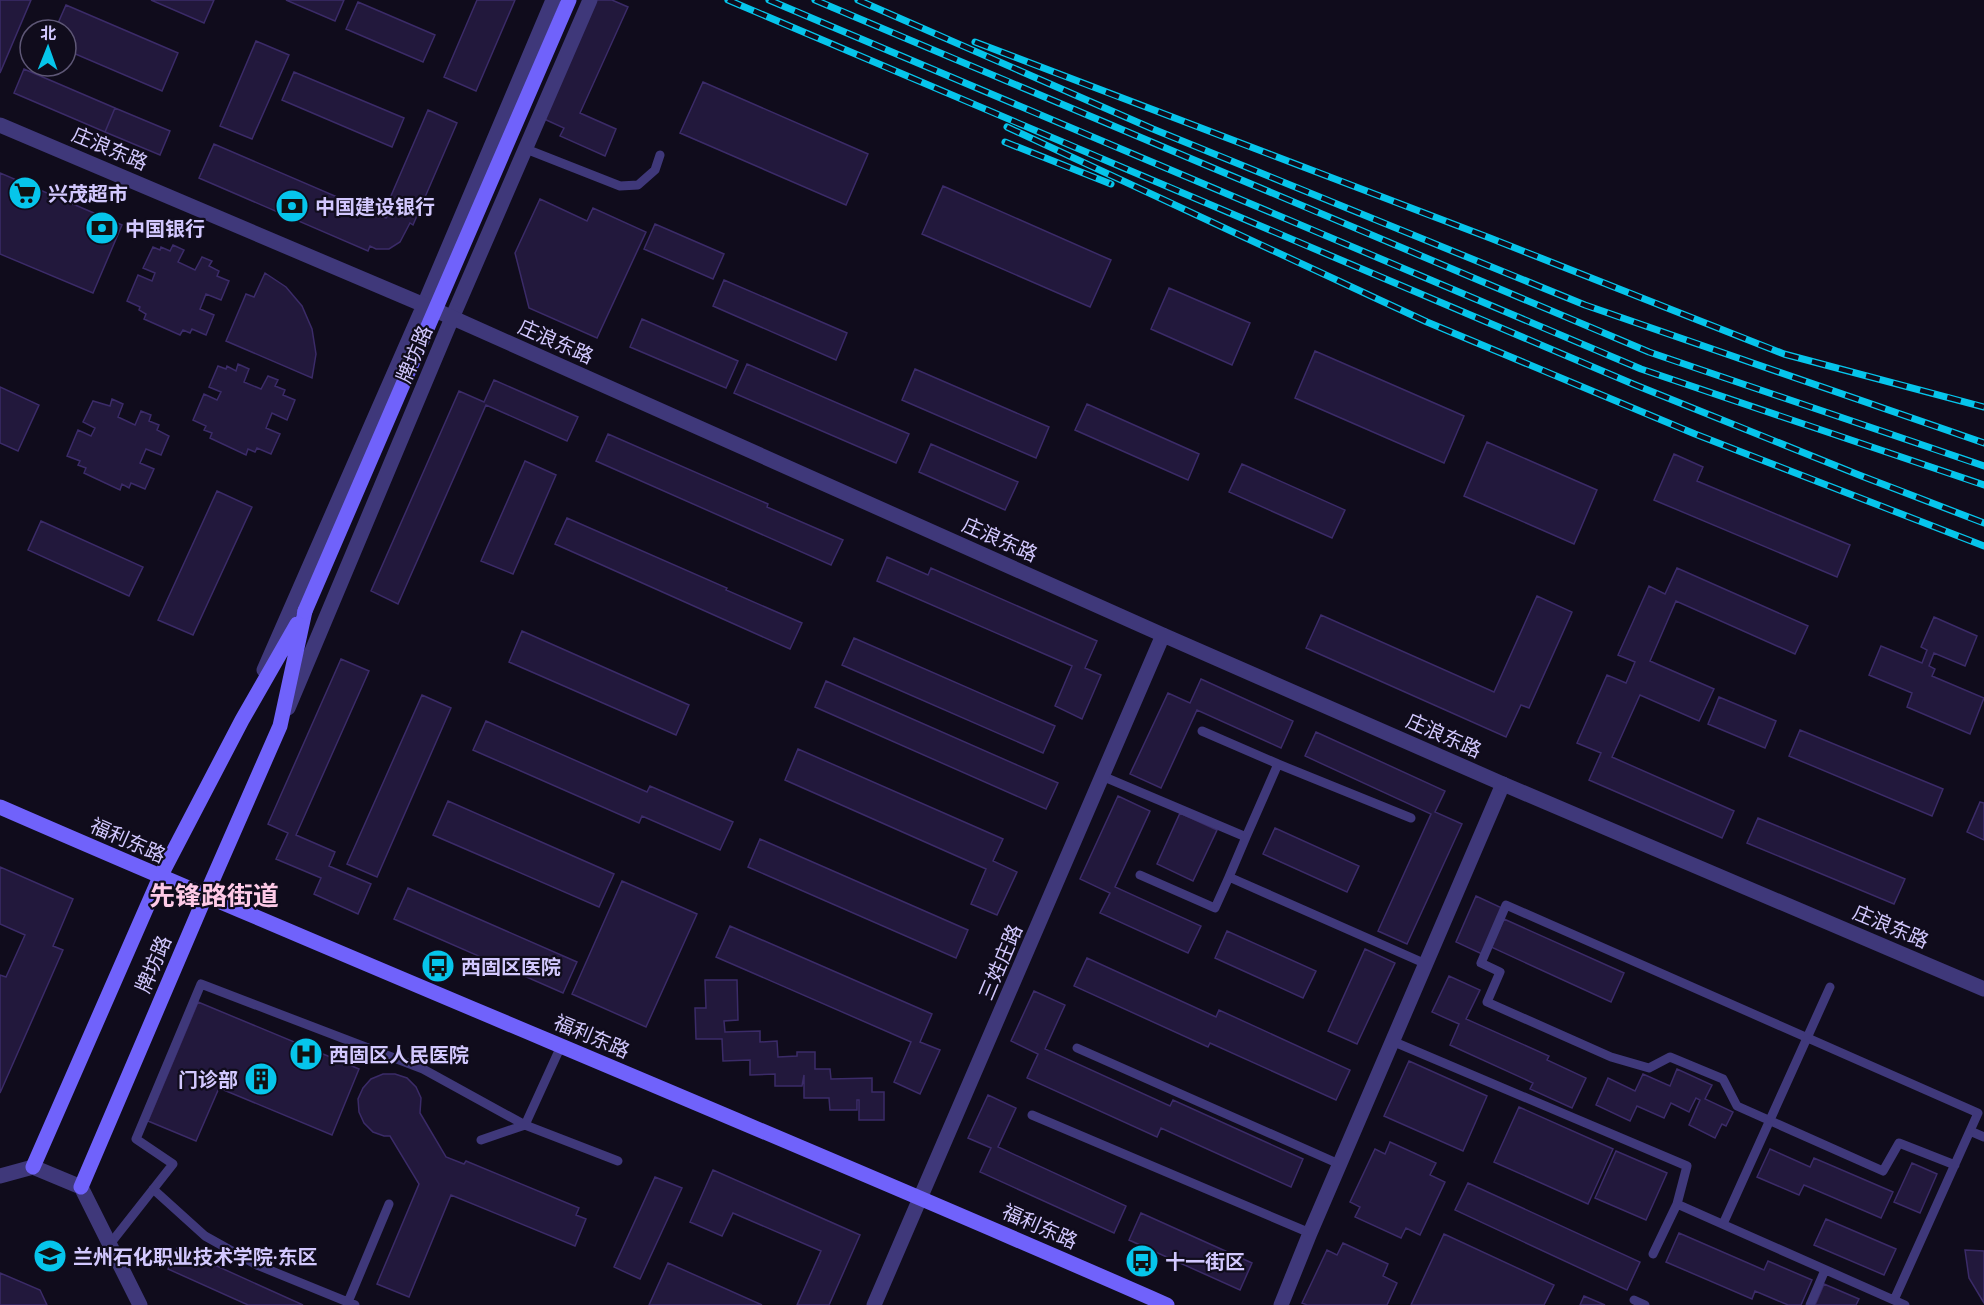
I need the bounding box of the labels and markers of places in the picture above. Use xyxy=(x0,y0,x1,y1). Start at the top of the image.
supermarket icon: 兴茂超市 xyxy=(7,175,43,211)
place label: 兴茂超市 xyxy=(48,181,128,206)
bank icon: 中国建设银行 xyxy=(274,188,310,224)
place label: 中国建设银行 xyxy=(315,194,435,219)
bank icon: 中国银行 xyxy=(84,210,120,246)
place label: 中国银行 xyxy=(125,216,205,241)
bus stop icon: 西固区医院 xyxy=(420,948,456,984)
place label: 西固区医院 xyxy=(461,954,561,979)
hospital icon: 西固区人民医院 xyxy=(288,1036,324,1072)
place label: 西固区人民医院 xyxy=(329,1042,469,1067)
building icon: 门诊部 xyxy=(243,1061,279,1097)
place label: 门诊部 xyxy=(178,1067,238,1092)
school or university icon: 兰州石化职业技术学院·东区 xyxy=(32,1238,68,1274)
bus stop icon: 十一街区 xyxy=(1124,1243,1160,1279)
place label: 兰州石化职业技术学院·东区 xyxy=(73,1244,317,1269)
place label: 十一街区 xyxy=(1165,1249,1245,1274)

